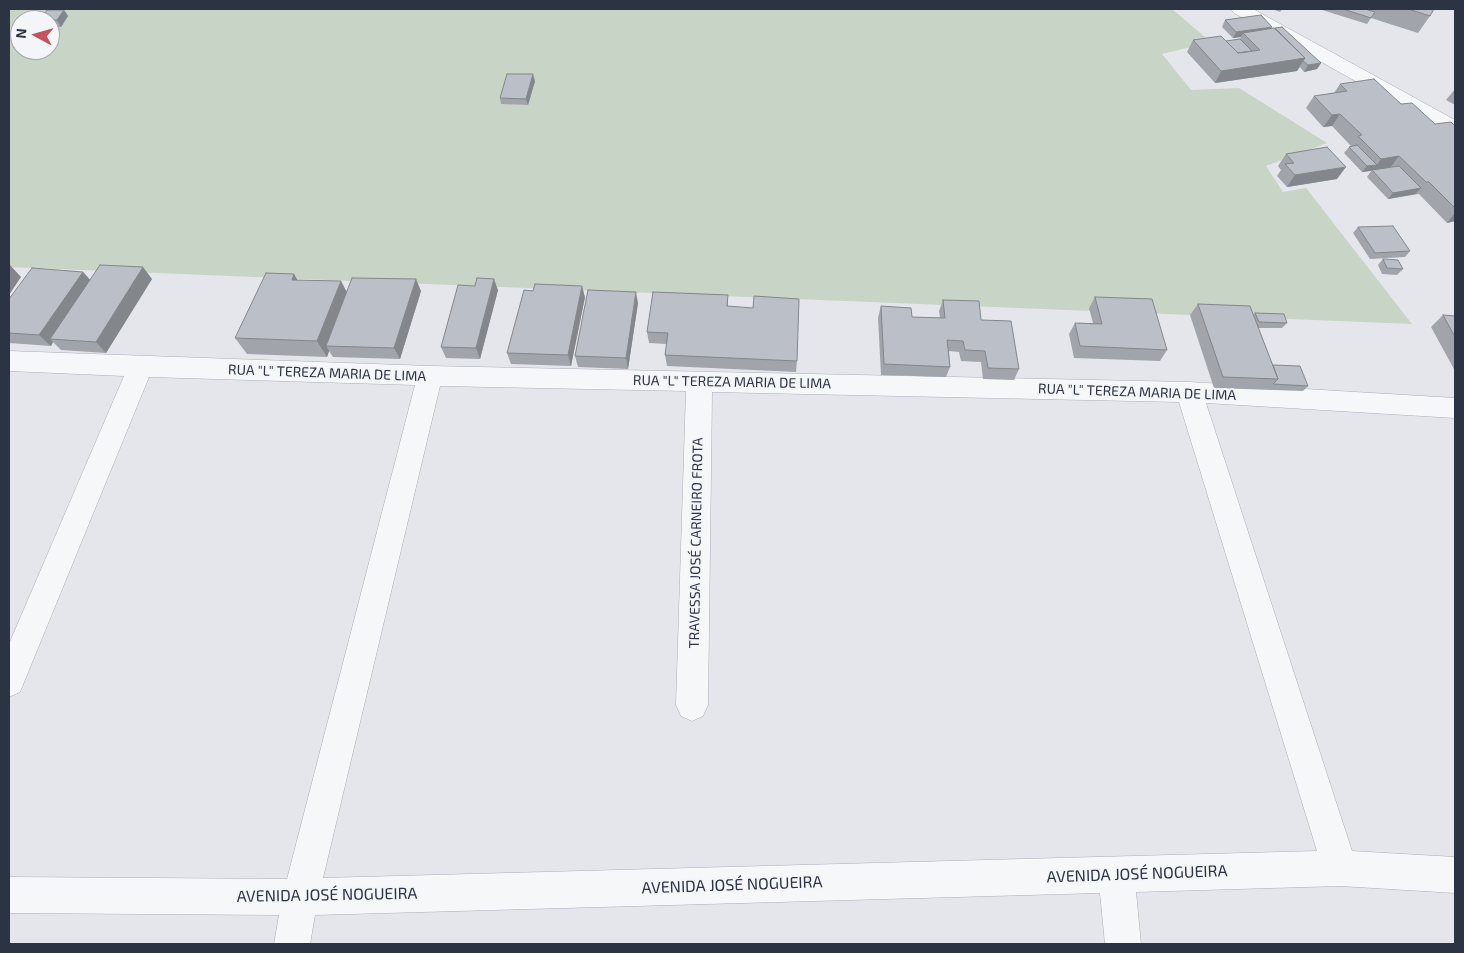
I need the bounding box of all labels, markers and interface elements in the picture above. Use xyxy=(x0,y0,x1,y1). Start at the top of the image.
north arrow xyxy=(10,10,60,60)
text: N xyxy=(12,28,30,39)
street label: RUA "L" TEREZA MARIA DE LIMA xyxy=(228,361,426,385)
street label: RUA "L" TEREZA MARIA DE LIMA xyxy=(633,372,831,392)
street label: RUA "L" TEREZA MARIA DE LIMA xyxy=(1038,380,1236,404)
street label: TRAVESSA JOSÉ CARNEIRO FROTA xyxy=(686,437,706,649)
street label: AVENIDA JOSÉ NOGUEIRA xyxy=(1046,861,1228,887)
street label: AVENIDA JOSÉ NOGUEIRA xyxy=(641,872,823,898)
street label: AVENIDA JOSÉ NOGUEIRA xyxy=(236,884,418,906)

